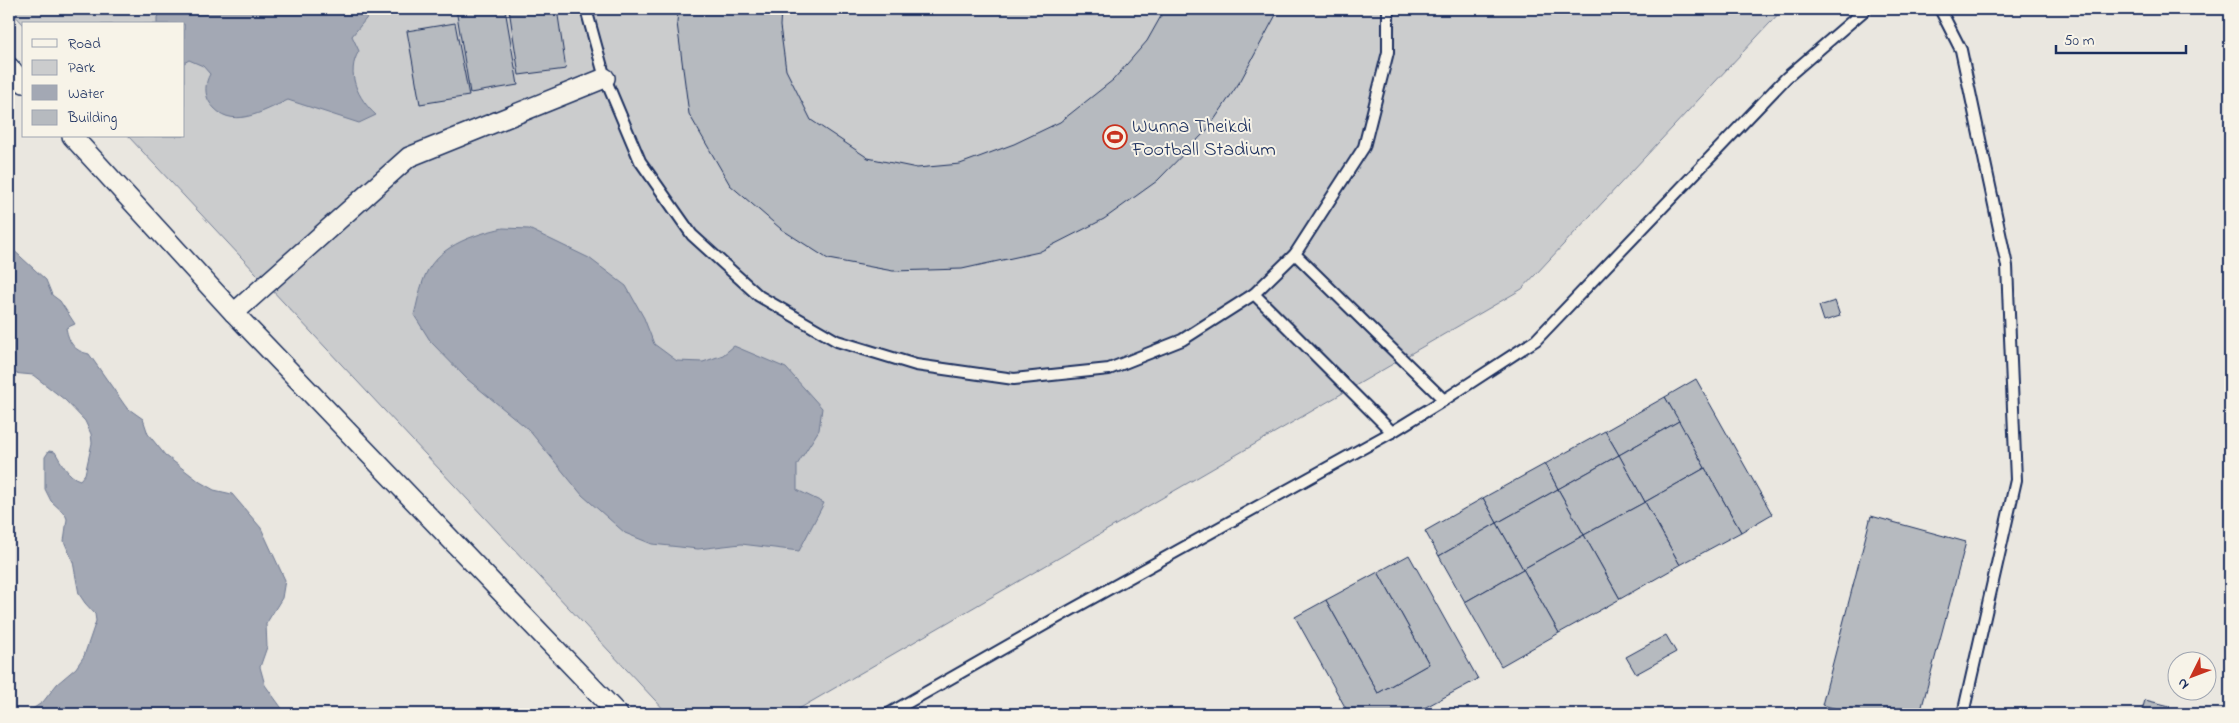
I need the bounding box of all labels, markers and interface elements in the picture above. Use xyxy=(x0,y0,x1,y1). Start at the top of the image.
legend xyxy=(22,22,185,138)
scale bar xyxy=(2056,22,2186,54)
text: 50 m xyxy=(2064,30,2095,52)
text: Road xyxy=(68,33,101,55)
text: Park xyxy=(68,57,96,79)
text: Water xyxy=(68,83,104,105)
text: Building xyxy=(67,107,117,130)
place label: Wunna Theikdi Football Stadium xyxy=(1131,113,1276,165)
sports icon: Wunna Theikdi Football Stadium xyxy=(1102,124,1128,150)
north arrow xyxy=(2166,650,2216,700)
text: N xyxy=(2172,673,2194,694)

